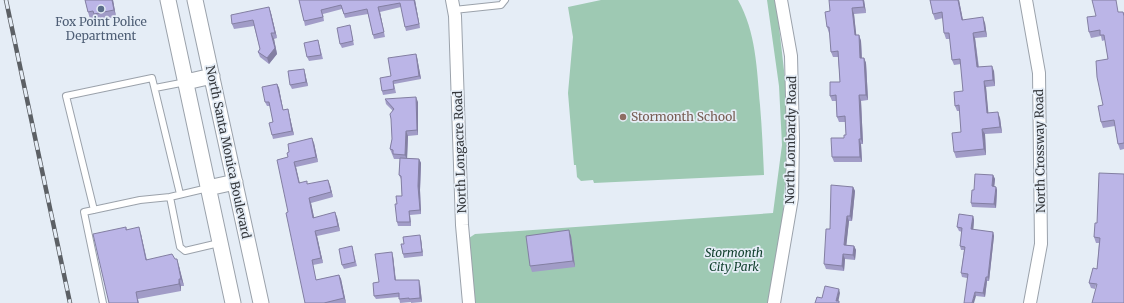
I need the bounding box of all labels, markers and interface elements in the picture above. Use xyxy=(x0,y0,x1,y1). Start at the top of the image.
marker: Fox Point Police Department xyxy=(96,4,106,14)
place label: Fox Point Police Department xyxy=(55,14,147,43)
street label: North Santa Monica Boulevard xyxy=(203,64,254,240)
street label: North Lombardy Road xyxy=(782,76,799,204)
street label: North Crossway Road xyxy=(1031,89,1048,213)
street label: North Longacre Road xyxy=(450,91,469,213)
place label: Stormonth School xyxy=(631,109,736,124)
marker: Stormonth School xyxy=(618,112,628,122)
park label: Stormonth City Park xyxy=(705,245,763,274)

